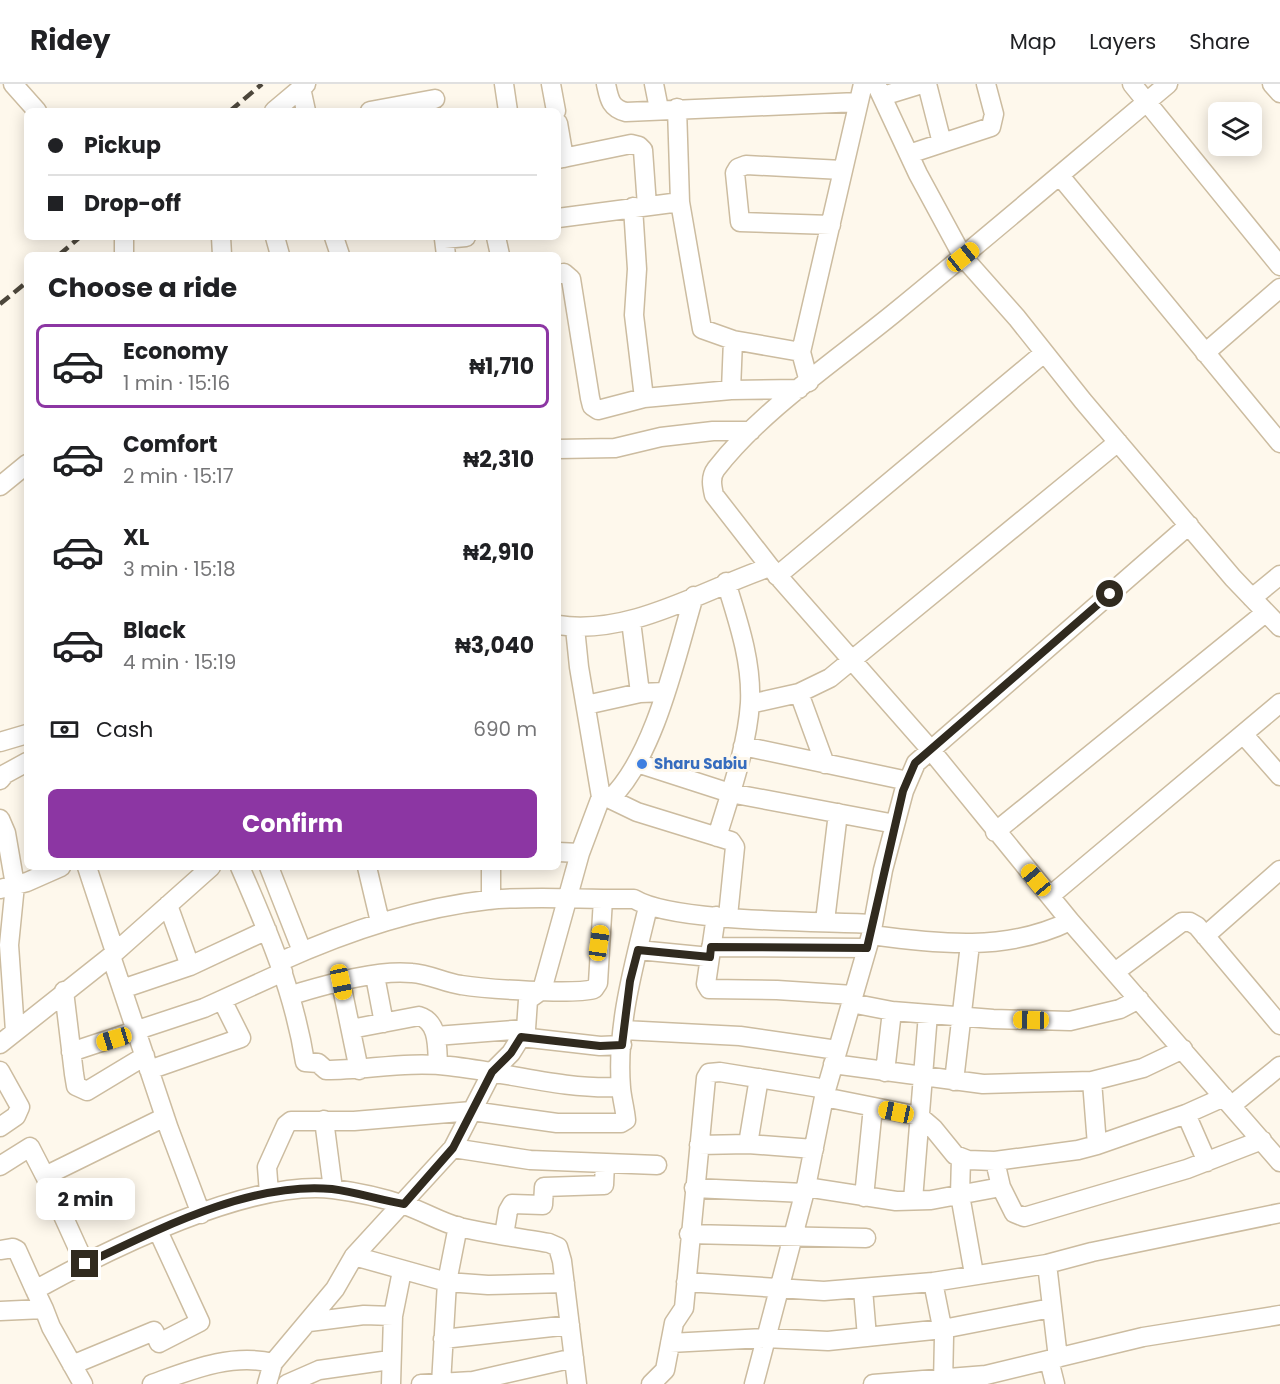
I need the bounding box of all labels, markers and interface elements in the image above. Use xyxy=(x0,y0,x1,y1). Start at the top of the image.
text: Ridey xyxy=(30,21,110,60)
text: Map xyxy=(1010,27,1056,56)
text: Layers xyxy=(1089,27,1156,56)
text: Share xyxy=(1189,27,1250,56)
map controls xyxy=(1208,102,1262,156)
button: layers xyxy=(1208,102,1262,156)
text: Pickup xyxy=(84,130,161,161)
text: Drop-off xyxy=(84,188,181,219)
car xyxy=(943,239,983,275)
text: Choose a ride xyxy=(48,269,237,306)
text: Economy xyxy=(123,336,228,367)
icon: car xyxy=(51,339,105,393)
text: ₦1,710 xyxy=(469,351,534,382)
text: 1 min · 15:16 xyxy=(123,369,230,397)
text: Comfort xyxy=(123,429,217,460)
icon: car xyxy=(51,432,105,486)
text: ₦2,310 xyxy=(463,444,534,475)
text: 2 min · 15:17 xyxy=(123,462,234,490)
text: XL xyxy=(123,522,149,553)
icon: car xyxy=(51,525,105,579)
text: ₦2,910 xyxy=(463,537,534,568)
text: 3 min · 15:18 xyxy=(123,555,236,583)
route start xyxy=(1096,580,1123,607)
text: Black xyxy=(123,615,186,646)
icon: car xyxy=(51,618,105,672)
text: ₦3,040 xyxy=(455,630,534,661)
text: 4 min · 15:19 xyxy=(123,648,236,676)
icon: cash xyxy=(48,713,81,746)
text: Cash xyxy=(96,714,153,745)
text: 690 m xyxy=(473,715,537,743)
place label: Sharu Sabiu xyxy=(654,753,747,774)
marker: Sharu Sabiu xyxy=(635,757,649,771)
button: Confirm xyxy=(48,789,537,858)
car xyxy=(1018,860,1054,900)
car xyxy=(588,924,610,962)
car xyxy=(328,963,354,1001)
car xyxy=(1013,1011,1049,1029)
car xyxy=(94,1025,134,1053)
car xyxy=(877,1099,915,1125)
callout: 2 min xyxy=(36,1177,134,1219)
text: 2 min xyxy=(57,1185,114,1213)
route end xyxy=(71,1250,98,1277)

